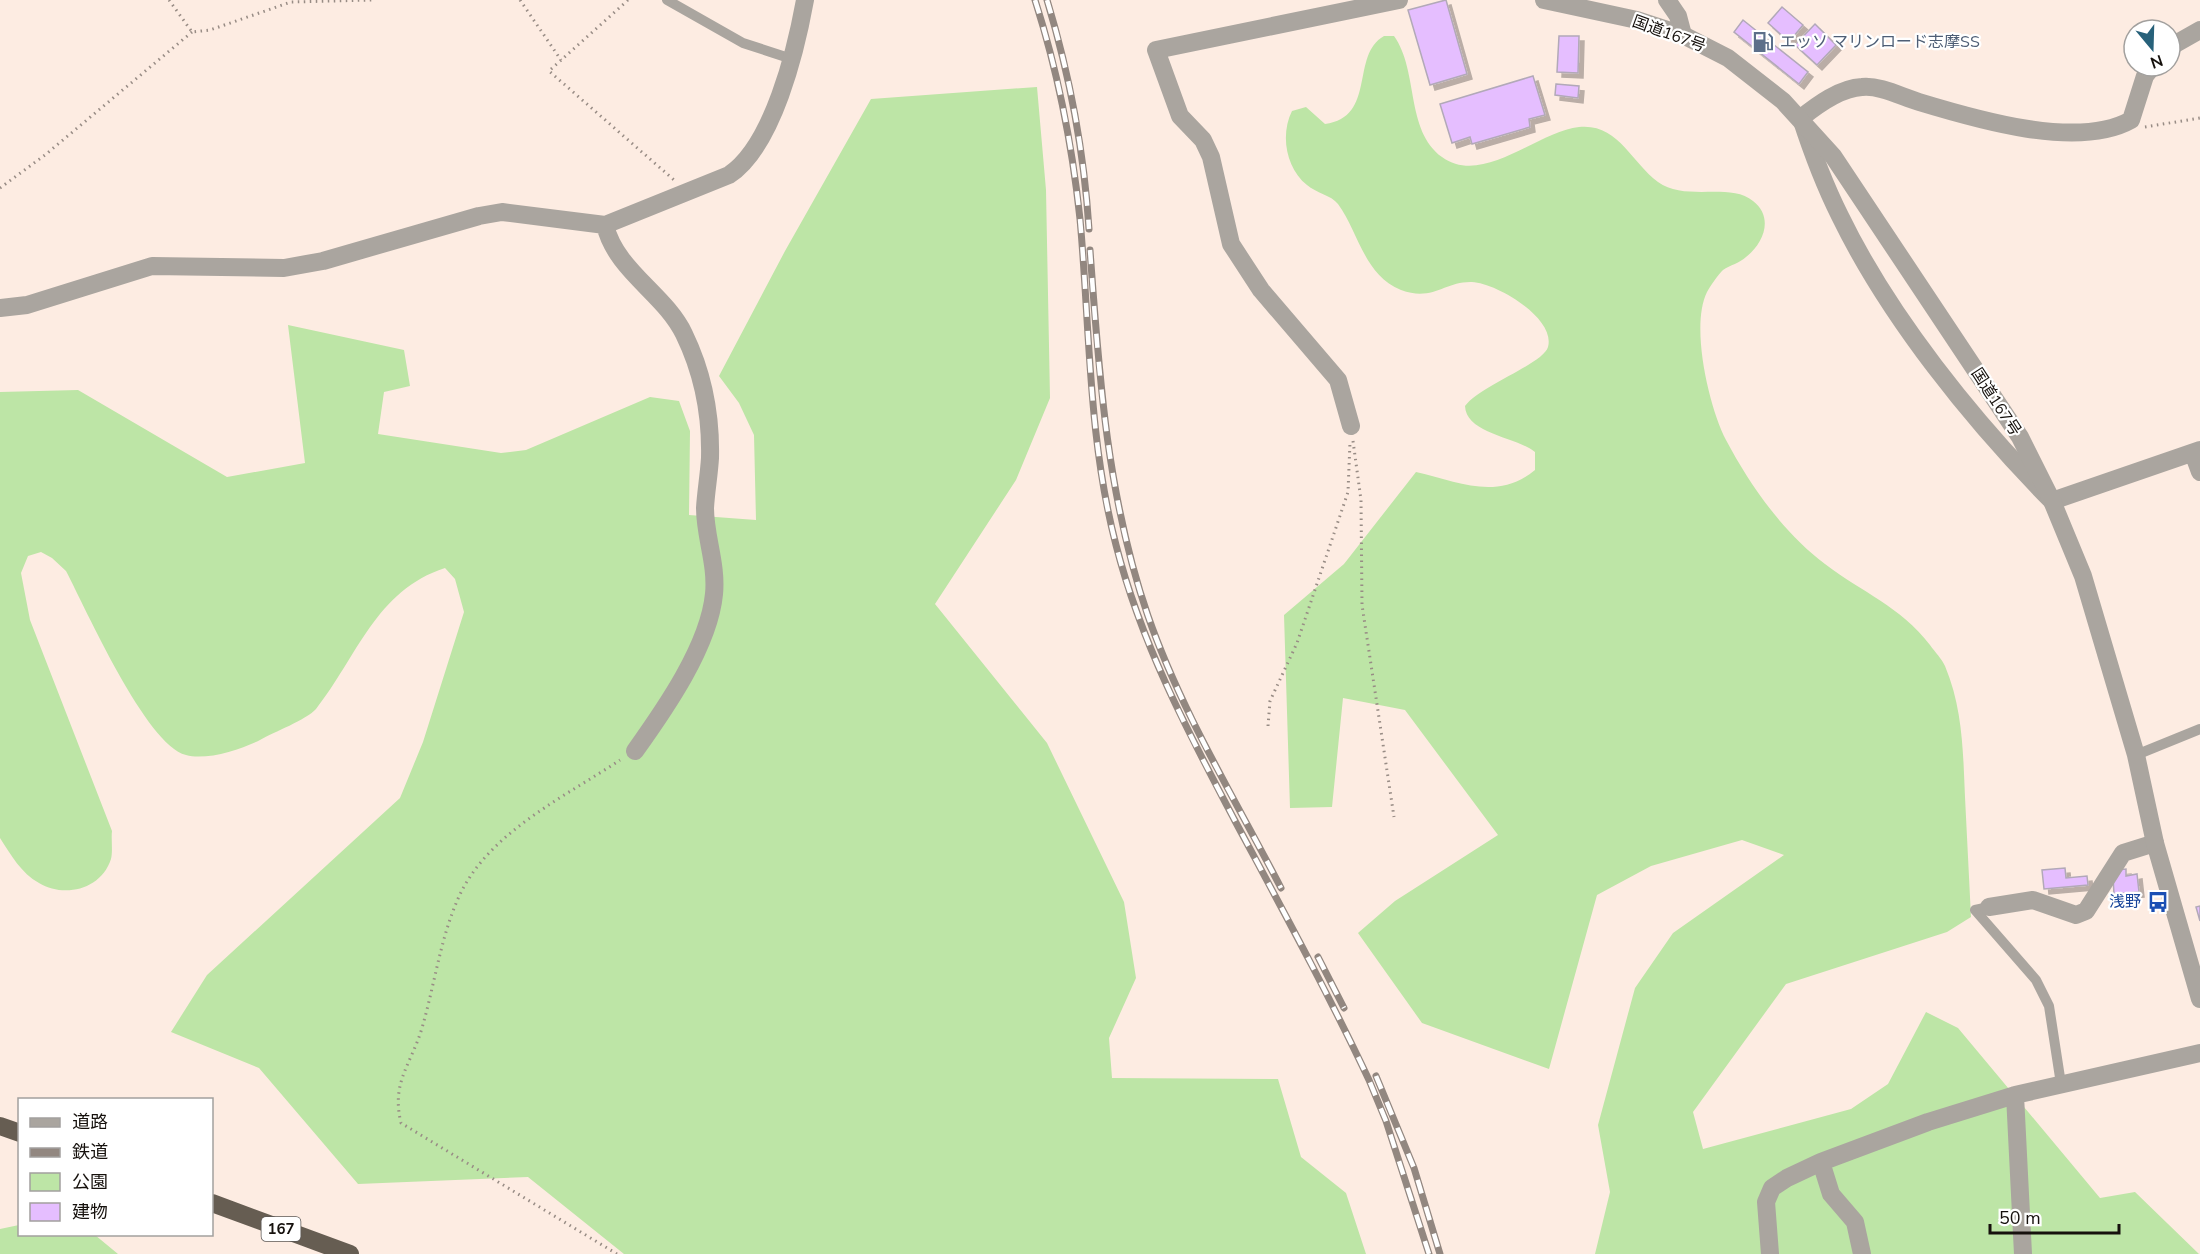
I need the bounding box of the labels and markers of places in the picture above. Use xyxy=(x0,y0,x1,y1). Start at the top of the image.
fuel station icon: エッソ マリンロード志摩SS xyxy=(1751,30,1775,54)
place label: エッソ マリンロード志摩SS xyxy=(1780,31,1980,53)
bus stop icon: 浅野 xyxy=(2146,890,2170,914)
place label: 浅野 xyxy=(2109,891,2141,913)

